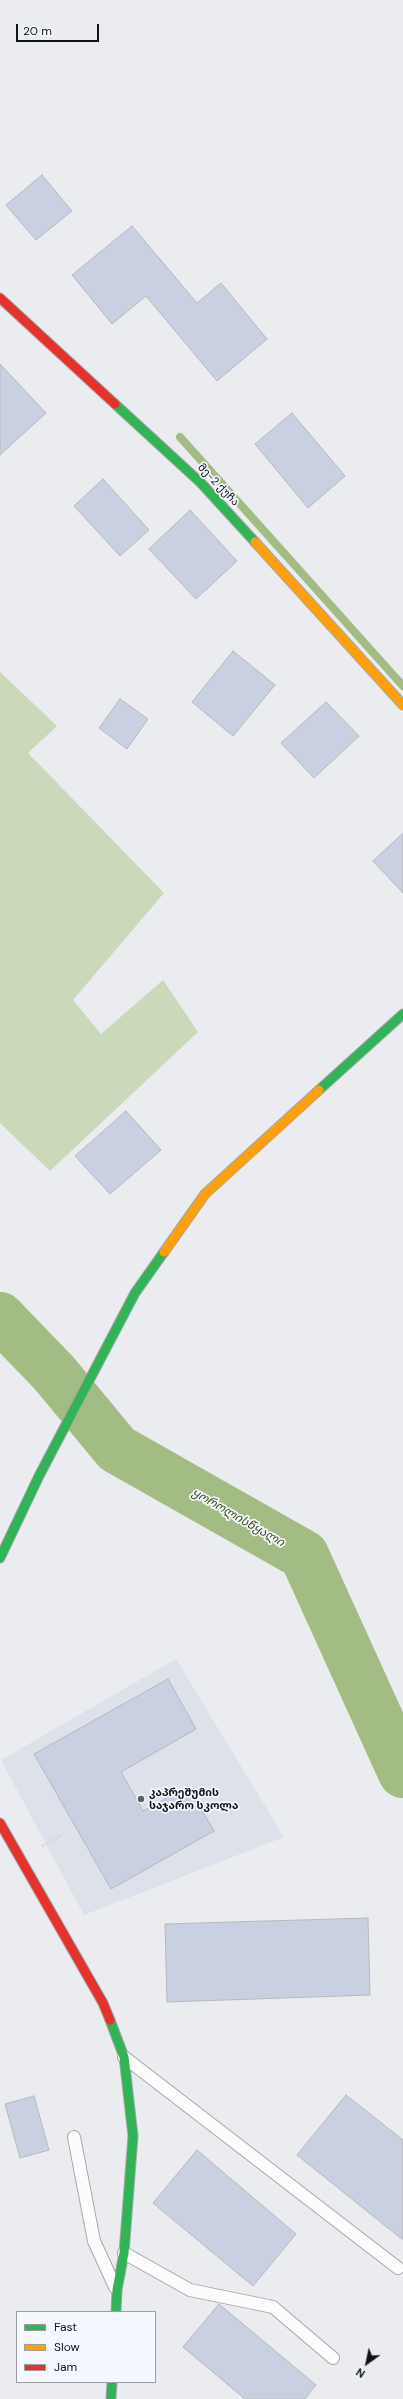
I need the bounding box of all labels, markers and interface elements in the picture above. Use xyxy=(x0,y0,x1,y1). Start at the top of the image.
scale bar xyxy=(18,16,101,42)
text: 20 m xyxy=(23,23,52,39)
street label: მე-2 ქუჩა xyxy=(195,461,241,509)
water label: ყოროლისწყალი xyxy=(189,1486,287,1550)
place label: კაპრეშუმის საჯარო სკოლა xyxy=(149,1786,238,1812)
marker: კაპრეშუმის საჯარო სკოლა xyxy=(136,1794,146,1804)
legend xyxy=(16,2311,156,2383)
text: Fast xyxy=(54,2319,77,2335)
text: Slow xyxy=(54,2339,80,2355)
north arrow xyxy=(347,2343,387,2383)
text: Jam xyxy=(54,2359,77,2375)
text: N xyxy=(353,2365,368,2381)

